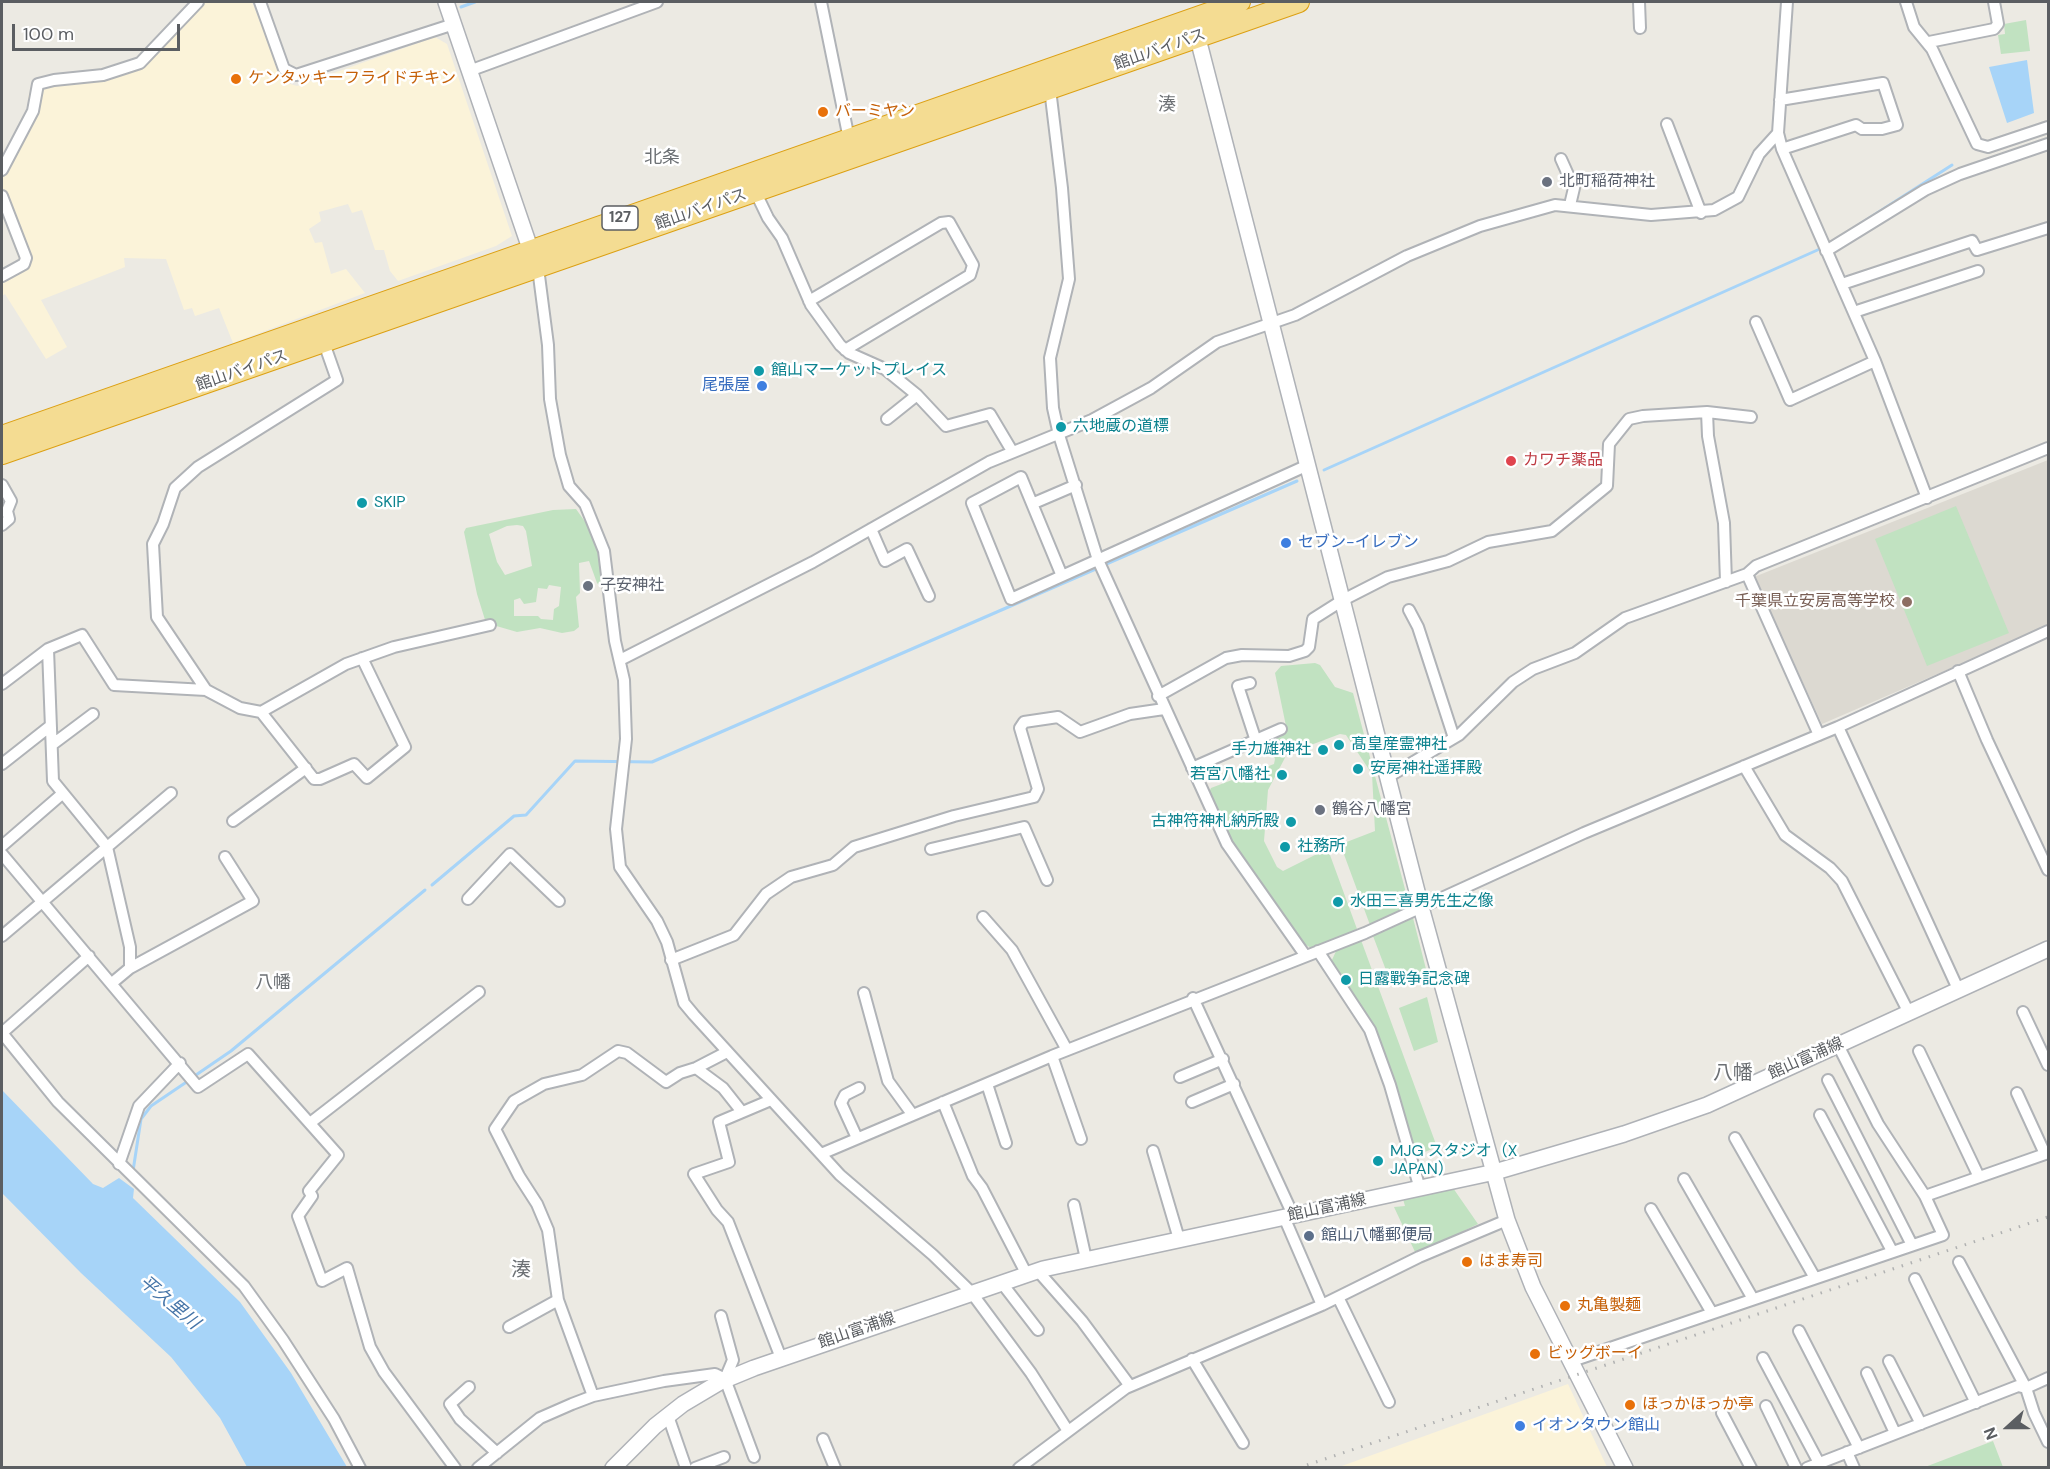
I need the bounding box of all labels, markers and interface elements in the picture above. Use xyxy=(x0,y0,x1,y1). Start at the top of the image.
scale bar xyxy=(15,12,183,50)
text: 100 m xyxy=(23,22,74,46)
street label: 館山バイパス xyxy=(1111,25,1209,75)
place label: ケンタッキーフライドチキン xyxy=(248,69,456,89)
marker: ケンタッキーフライドチキン xyxy=(229,72,243,86)
district label: 湊 xyxy=(1158,94,1176,116)
place label: バーミヤン xyxy=(835,102,915,122)
marker: バーミヤン xyxy=(816,105,830,119)
district label: 北条 xyxy=(644,147,680,169)
place label: 北町稲荷神社 xyxy=(1559,172,1655,192)
marker: 北町稲荷神社 xyxy=(1540,175,1554,189)
street label: 館山バイパス xyxy=(652,185,750,235)
road number: 127 xyxy=(602,206,638,230)
street label: 館山バイパス xyxy=(193,346,291,396)
place label: 館山マーケットプレイス xyxy=(771,361,947,381)
marker: 館山マーケットプレイス xyxy=(752,364,766,378)
place label: 尾張屋 xyxy=(702,376,750,396)
marker: 尾張屋 xyxy=(755,379,769,393)
place label: 六地蔵の道標 xyxy=(1073,417,1169,437)
marker: 六地蔵の道標 xyxy=(1054,420,1068,434)
place label: カワチ薬品 xyxy=(1523,451,1603,471)
marker: カワチ薬品 xyxy=(1504,454,1518,468)
place label: SKIP xyxy=(374,493,406,513)
marker: SKIP xyxy=(355,496,369,510)
place label: セブン-イレブン xyxy=(1298,533,1419,553)
marker: セブン-イレブン xyxy=(1279,536,1293,550)
place label: 子安神社 xyxy=(600,576,664,596)
marker: 子安神社 xyxy=(581,579,595,593)
place label: 千葉県立安房高等学校 xyxy=(1735,592,1895,612)
marker: 千葉県立安房高等学校 xyxy=(1900,595,1914,609)
place label: 髙皇産霊神社 xyxy=(1351,735,1447,755)
marker: 髙皇産霊神社 xyxy=(1332,738,1346,752)
place label: 手力雄神社 xyxy=(1231,740,1311,760)
marker: 手力雄神社 xyxy=(1316,743,1330,757)
place label: 安房神社遥拝殿 xyxy=(1370,759,1482,779)
marker: 安房神社遥拝殿 xyxy=(1351,762,1365,776)
place label: 若宮八幡社 xyxy=(1190,765,1270,785)
marker: 若宮八幡社 xyxy=(1275,768,1289,782)
place label: 鶴谷八幡宮 xyxy=(1332,800,1412,820)
marker: 鶴谷八幡宮 xyxy=(1313,803,1327,817)
place label: 古神符神札納所殿 xyxy=(1151,812,1279,832)
marker: 古神符神札納所殿 xyxy=(1284,815,1298,829)
place label: 社務所 xyxy=(1297,837,1345,857)
marker: 社務所 xyxy=(1278,840,1292,854)
place label: 水田三喜男先生之像 xyxy=(1350,892,1494,912)
marker: 水田三喜男先生之像 xyxy=(1331,895,1345,909)
place label: 日露戰争記念碑 xyxy=(1358,970,1470,990)
district label: 八幡 xyxy=(255,972,291,994)
marker: 日露戰争記念碑 xyxy=(1339,973,1353,987)
street label: 館山富浦線 xyxy=(1766,1034,1846,1084)
district label: 八幡 xyxy=(1713,1062,1753,1086)
place label: MJG スタジオ（X JAPAN） xyxy=(1390,1142,1518,1180)
marker: MJG スタジオ（X JAPAN） xyxy=(1371,1154,1385,1168)
street label: 館山富浦線 xyxy=(1286,1190,1368,1226)
place label: 館山八幡郵便局 xyxy=(1321,1226,1433,1246)
marker: 館山八幡郵便局 xyxy=(1302,1229,1316,1243)
place label: はま寿司 xyxy=(1479,1252,1543,1272)
marker: はま寿司 xyxy=(1460,1255,1474,1269)
district label: 湊 xyxy=(511,1259,531,1283)
water label: 平久里川 xyxy=(134,1272,204,1334)
place label: 丸亀製麺 xyxy=(1577,1296,1641,1316)
marker: 丸亀製麺 xyxy=(1558,1299,1572,1313)
street label: 館山富浦線 xyxy=(816,1309,898,1353)
place label: ビッグボーイ xyxy=(1547,1344,1643,1364)
marker: ビッグボーイ xyxy=(1528,1347,1542,1361)
place label: ほっかほっか亭 xyxy=(1642,1395,1754,1415)
north arrow xyxy=(1978,1397,2038,1457)
marker: ほっかほっか亭 xyxy=(1623,1398,1637,1412)
place label: イオンタウン館山 xyxy=(1532,1416,1660,1436)
marker: イオンタウン館山 xyxy=(1513,1419,1527,1433)
text: N xyxy=(1979,1424,2003,1443)

